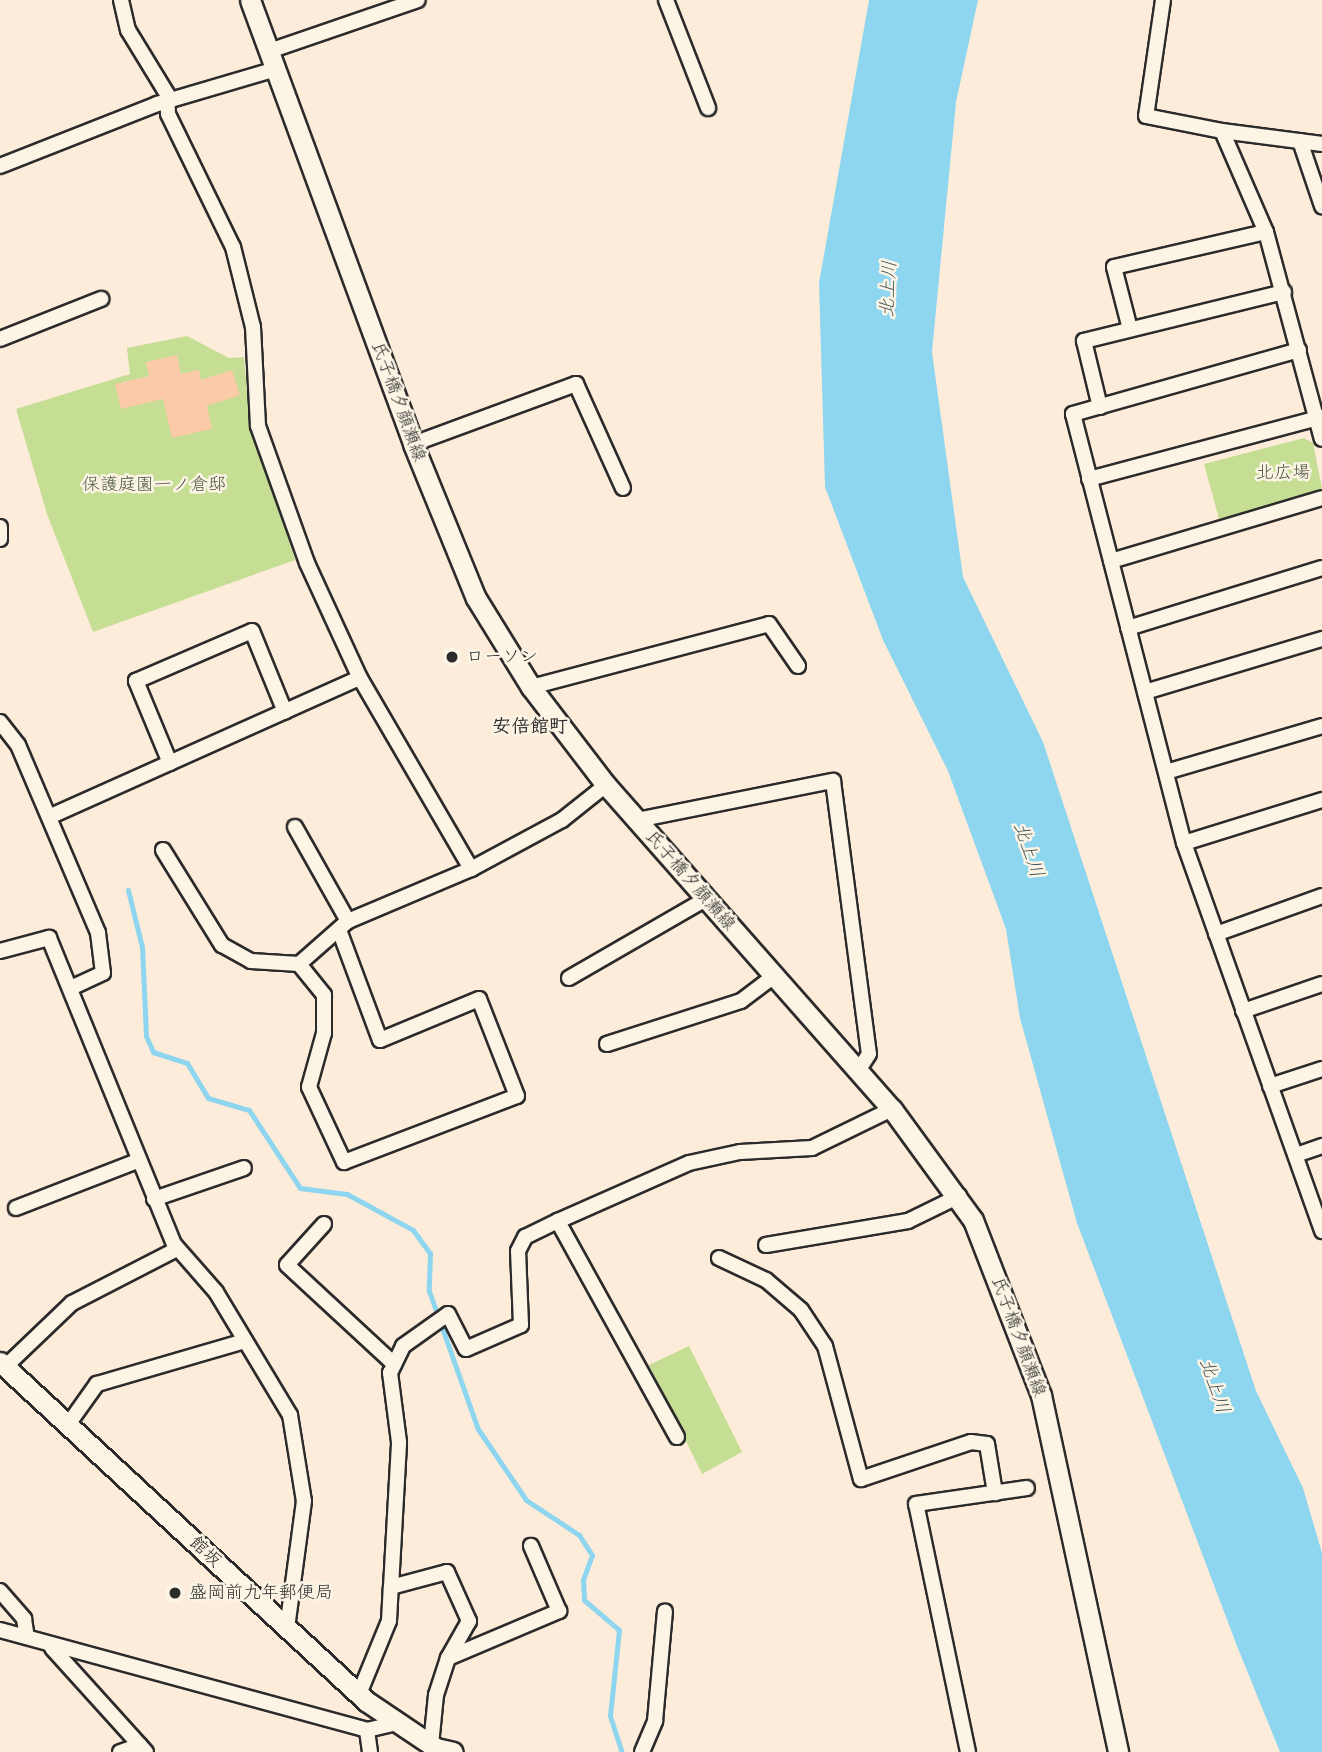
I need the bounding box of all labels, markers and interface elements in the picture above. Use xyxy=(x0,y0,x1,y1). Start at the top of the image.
water label: 北上川 xyxy=(876,260,902,318)
street label: 氏子橋夕顔瀬線 xyxy=(366,339,430,465)
park label: 北広場 xyxy=(1256,462,1310,484)
park label: 保護庭園一ノ倉邸 xyxy=(82,474,226,496)
place label: ローソン xyxy=(466,646,538,668)
marker: ローソン xyxy=(444,649,460,665)
district label: 安倍館町 xyxy=(492,716,568,738)
water label: 北上川 xyxy=(1008,819,1048,881)
street label: 氏子橋夕顔瀬線 xyxy=(641,826,739,936)
street label: 氏子橋夕顔瀬線 xyxy=(986,1274,1050,1400)
water label: 北上川 xyxy=(1194,1355,1234,1417)
street label: 館坂 xyxy=(184,1532,226,1572)
place label: 盛岡前九年郵便局 xyxy=(189,1582,333,1604)
marker: 盛岡前九年郵便局 xyxy=(167,1585,183,1601)

